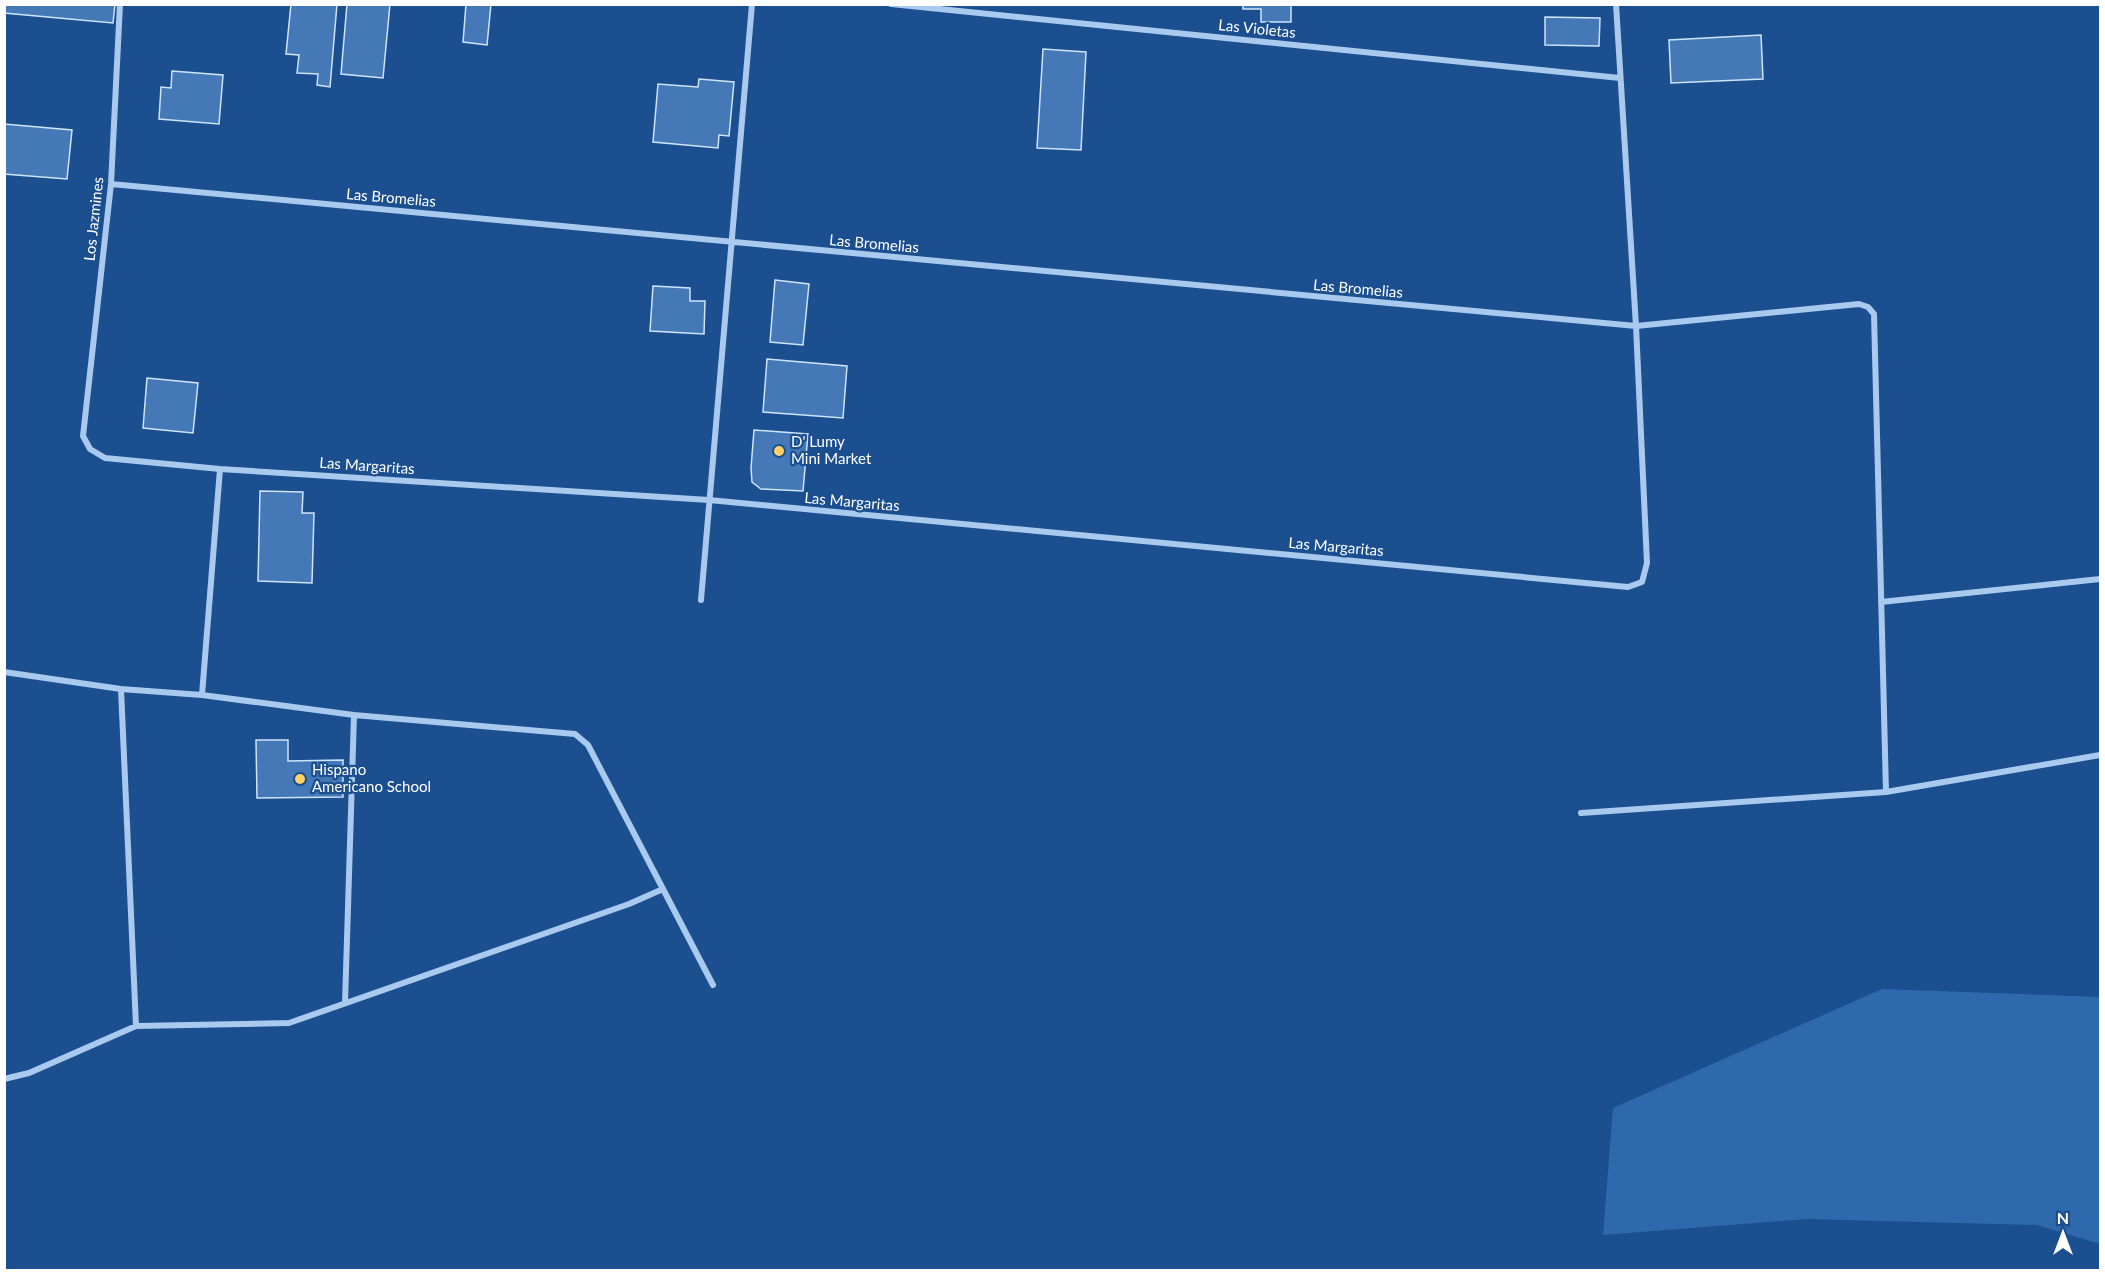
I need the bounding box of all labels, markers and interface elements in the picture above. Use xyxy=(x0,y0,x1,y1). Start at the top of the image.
street label: Las Violetas xyxy=(1217,15,1297,41)
street label: Los Jazmines xyxy=(80,176,106,262)
street label: Las Bromelias xyxy=(345,184,437,210)
street label: Las Bromelias xyxy=(828,230,920,256)
street label: Las Bromelias xyxy=(1312,275,1404,301)
place label: D' Lumy Mini Market xyxy=(791,432,872,467)
marker: D' Lumy Mini Market xyxy=(772,444,786,458)
street label: Las Margaritas xyxy=(319,453,415,477)
street label: Las Margaritas xyxy=(804,488,900,514)
street label: Las Margaritas xyxy=(1288,533,1384,559)
place label: Hispano Americano School xyxy=(312,760,431,795)
marker: Hispano Americano School xyxy=(293,772,307,786)
north arrow xyxy=(2033,1203,2093,1263)
text: N xyxy=(2057,1208,2069,1227)

